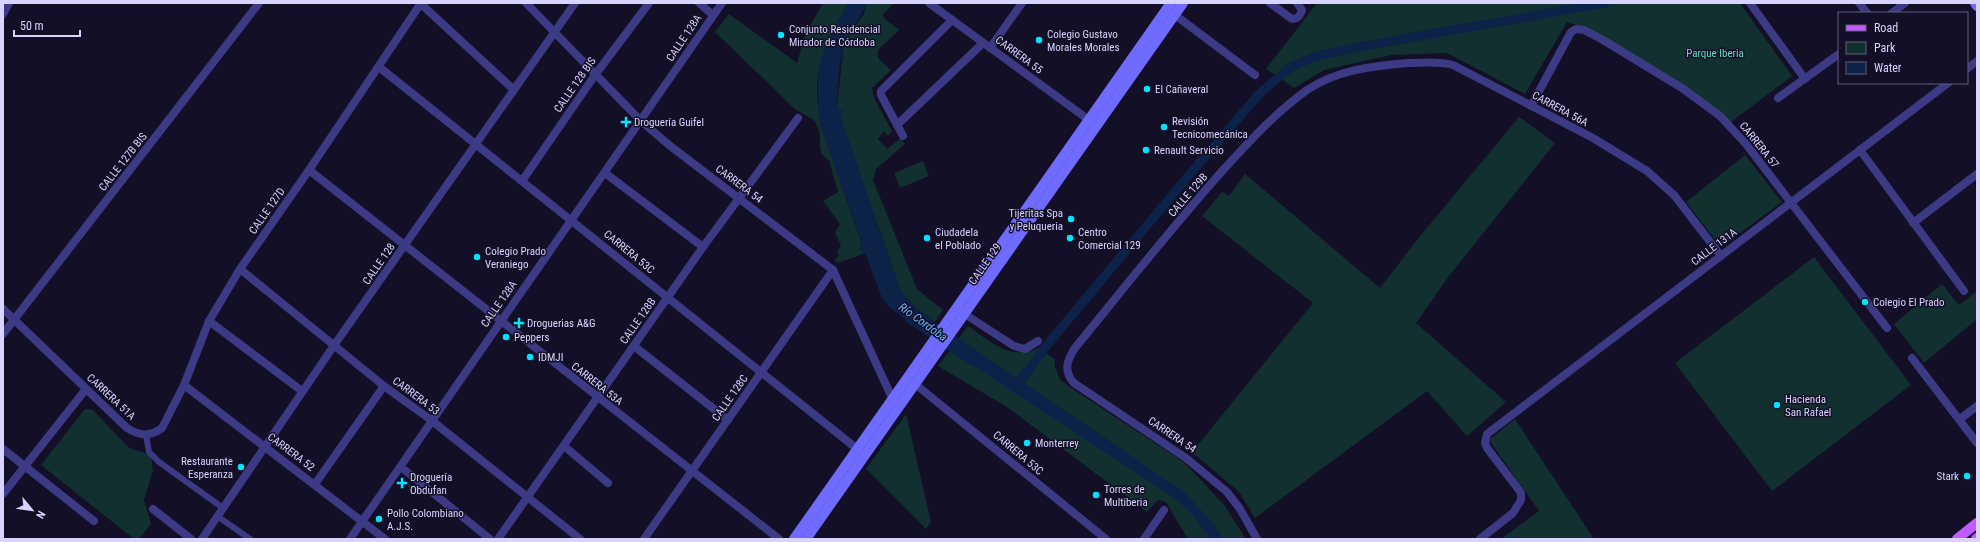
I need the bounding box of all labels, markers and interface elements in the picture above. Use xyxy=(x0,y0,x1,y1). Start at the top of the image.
scale bar xyxy=(14,12,80,38)
street label: CALLE 128A xyxy=(664,12,705,64)
legend xyxy=(1838,12,1968,84)
text: 50 m xyxy=(20,19,44,33)
text: Road xyxy=(1874,21,1898,35)
place label: Conjunto Residencial Mirador de Córdoba xyxy=(789,23,880,49)
place label: Colegio Gustavo Morales Morales xyxy=(1047,28,1119,54)
marker: Conjunto Residencial Mirador de Córdoba xyxy=(776,30,786,40)
street label: CARRERA 55 xyxy=(993,33,1045,77)
marker: Colegio Gustavo Morales Morales xyxy=(1034,35,1044,45)
text: Park xyxy=(1874,41,1896,55)
park label: Parque Iberia xyxy=(1686,47,1744,60)
street label: CALLE 128 BIS xyxy=(551,55,599,115)
text: Water xyxy=(1874,61,1902,75)
place label: El Cañaveral xyxy=(1155,83,1208,96)
marker: El Cañaveral xyxy=(1142,84,1152,94)
street label: CARRERA 56A xyxy=(1530,89,1591,130)
place label: Revisión Tecnicomecánica xyxy=(1172,115,1248,141)
place label: Droguería Guifel xyxy=(634,116,704,129)
marker: Droguería Guifel xyxy=(621,117,631,127)
street label: CARRERA 57 xyxy=(1737,119,1781,171)
marker: Revisión Tecnicomecánica xyxy=(1159,122,1169,132)
street label: CALLE 127B BIS xyxy=(96,130,150,194)
place label: Renault Servicio xyxy=(1154,144,1224,157)
marker: Renault Servicio xyxy=(1141,145,1151,155)
street label: CARRERA 54 xyxy=(713,162,765,206)
street label: CALLE 129B xyxy=(1166,171,1210,219)
street label: CALLE 127D xyxy=(246,185,288,237)
place label: Tijeritas Spa y Peluqueria xyxy=(1009,207,1063,233)
marker: Tijeritas Spa y Peluqueria xyxy=(1066,214,1076,224)
street label: CALLE 131A xyxy=(1689,225,1740,268)
place label: Ciudadela el Poblado xyxy=(935,226,981,252)
place label: Centro Comercial 129 xyxy=(1078,226,1141,252)
street label: CARRERA 53C xyxy=(601,228,657,276)
marker: Ciudadela el Poblado xyxy=(922,233,932,243)
marker: Centro Comercial 129 xyxy=(1065,233,1075,243)
street label: CALLE 128 xyxy=(360,241,398,287)
street label: CALLE 129 xyxy=(966,241,1004,287)
place label: Colegio Prado Veraniego xyxy=(485,245,546,271)
marker: Colegio Prado Veraniego xyxy=(472,252,482,262)
street label: CALLE 128A xyxy=(478,278,520,330)
street label: CALLE 128B xyxy=(617,295,659,347)
place label: Colegio El Prado xyxy=(1873,296,1945,309)
marker: Colegio El Prado xyxy=(1860,297,1870,307)
water label: Río Cordoba xyxy=(896,300,950,344)
place label: Droguerias A&G xyxy=(527,317,595,330)
marker: Droguerias A&G xyxy=(514,318,524,328)
place label: Peppers xyxy=(514,331,550,344)
marker: Peppers xyxy=(501,332,511,342)
place label: IDMJI xyxy=(538,351,563,364)
marker: IDMJI xyxy=(525,352,535,362)
street label: CARRERA 53A xyxy=(569,360,626,408)
street label: CARRERA 51A xyxy=(84,371,138,423)
street label: CALLE 128C xyxy=(709,372,751,424)
street label: CARRERA 53 xyxy=(390,374,442,418)
place label: Hacienda San Rafael xyxy=(1785,393,1831,419)
marker: Hacienda San Rafael xyxy=(1772,400,1782,410)
street label: CARRERA 54 xyxy=(1145,414,1199,456)
street label: CARRERA 53C xyxy=(990,428,1046,478)
street label: CARRERA 52 xyxy=(265,430,317,474)
place label: Monterrey xyxy=(1035,437,1079,450)
marker: Monterrey xyxy=(1022,438,1032,448)
place label: Restaurante Esperanza xyxy=(181,455,233,481)
marker: Restaurante Esperanza xyxy=(236,462,246,472)
place label: Stark xyxy=(1936,470,1959,483)
place label: Droguería Obdufan xyxy=(410,471,452,497)
marker: Stark xyxy=(1962,471,1972,481)
marker: Droguería Obdufan xyxy=(397,478,407,488)
place label: Torres de Multiberia xyxy=(1104,483,1148,509)
north arrow xyxy=(12,490,52,530)
marker: Torres de Multiberia xyxy=(1091,490,1101,500)
place label: Pollo Colombiano A.J.S. xyxy=(387,507,464,533)
text: N xyxy=(33,509,48,521)
marker: Pollo Colombiano A.J.S. xyxy=(374,514,384,524)

